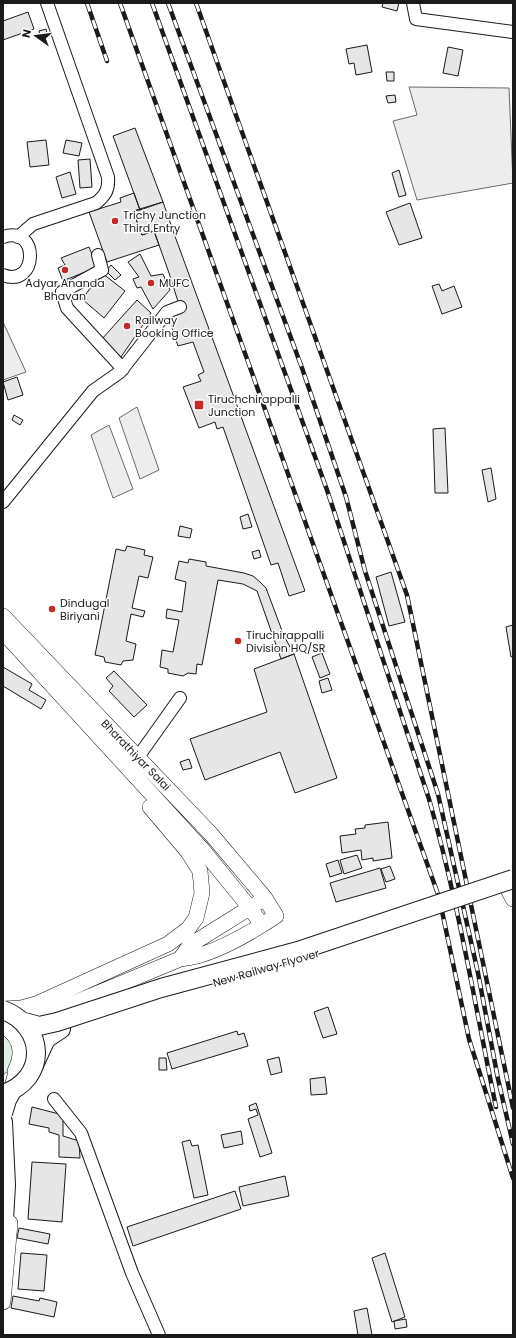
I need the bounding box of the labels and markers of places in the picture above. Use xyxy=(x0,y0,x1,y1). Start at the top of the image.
place label: Trichy Junction Third Entry xyxy=(123,207,206,236)
marker: Trichy Junction Third Entry xyxy=(110,216,120,226)
marker: Adyar Ananda Bhavan xyxy=(60,265,70,275)
place label: Adyar Ananda Bhavan xyxy=(25,275,105,304)
place label: MUFC xyxy=(159,275,190,291)
marker: MUFC xyxy=(146,278,156,288)
place label: Railway Booking Office xyxy=(135,312,214,341)
marker: Railway Booking Office xyxy=(122,321,132,331)
place label: Tiruchchirappalli Junction xyxy=(208,391,300,420)
marker: Tiruchchirappalli Junction xyxy=(193,399,205,411)
place label: Dindugal Biriyani xyxy=(60,595,110,624)
marker: Dindugal Biriyani xyxy=(47,604,57,614)
place label: Tiruchirappalli Division HQ/SR xyxy=(246,627,326,656)
marker: Tiruchirappalli Division HQ/SR xyxy=(233,636,243,646)

